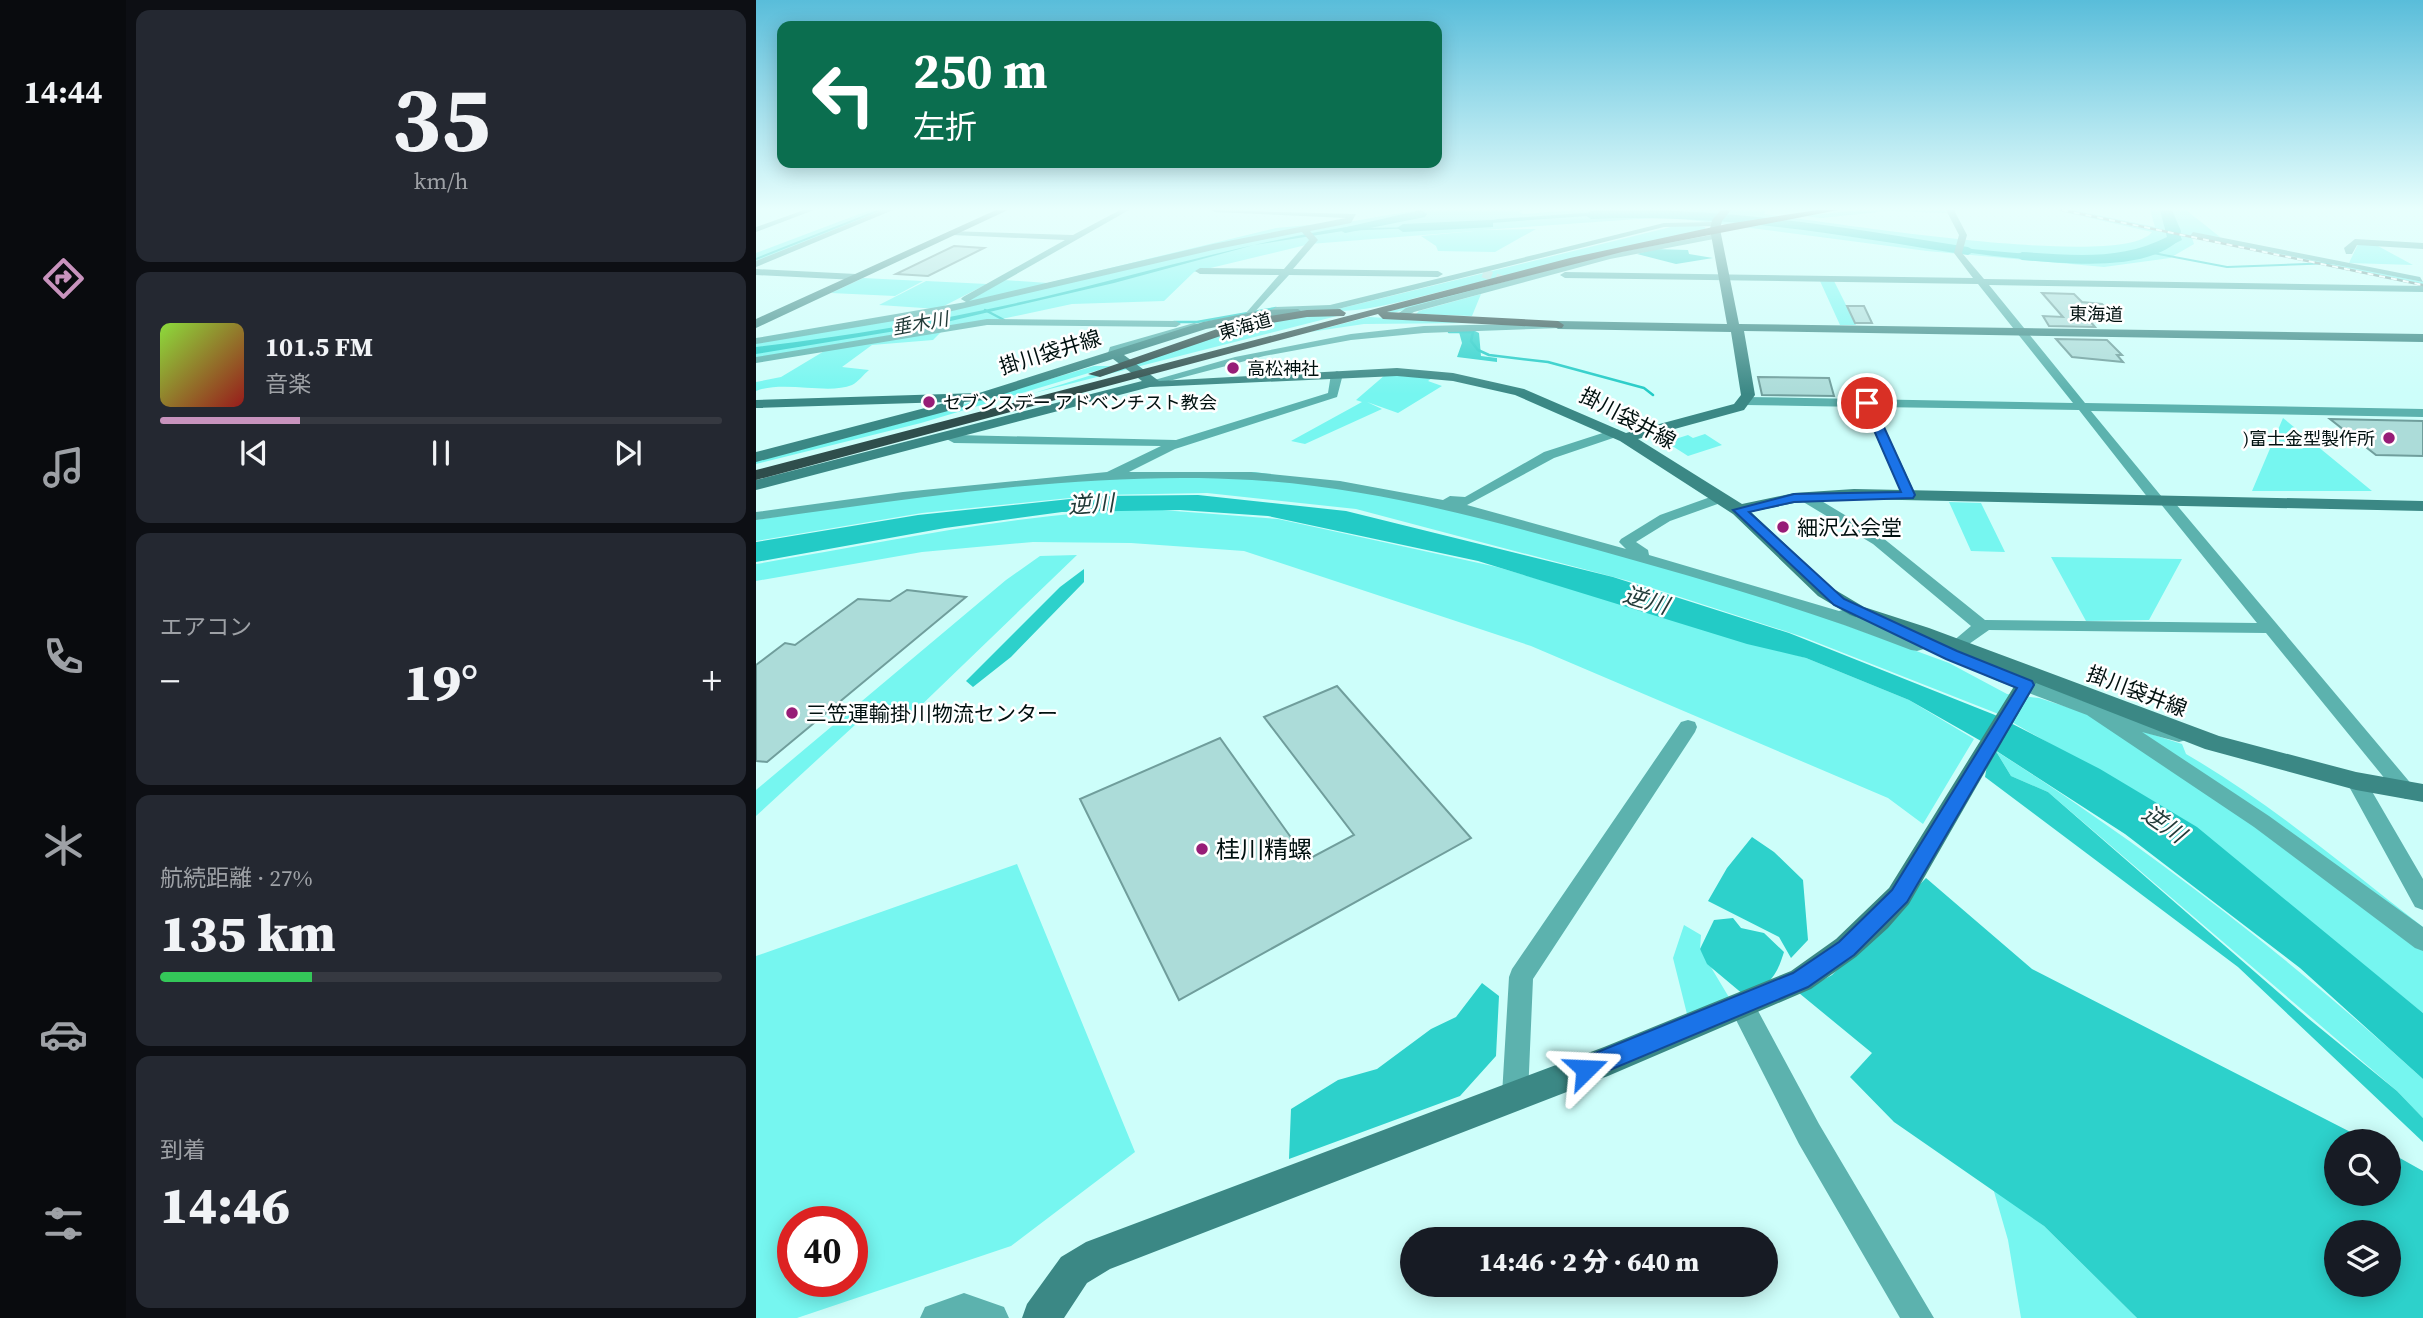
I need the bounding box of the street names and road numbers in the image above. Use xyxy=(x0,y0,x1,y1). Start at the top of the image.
street label: 東海道 xyxy=(2069,301,2123,327)
street label: 東海道 xyxy=(1216,307,1274,345)
street label: 掛川袋井線 xyxy=(996,323,1104,381)
street label: 掛川袋井線 xyxy=(1575,381,1681,455)
street label: 掛川袋井線 xyxy=(2083,659,2191,723)

